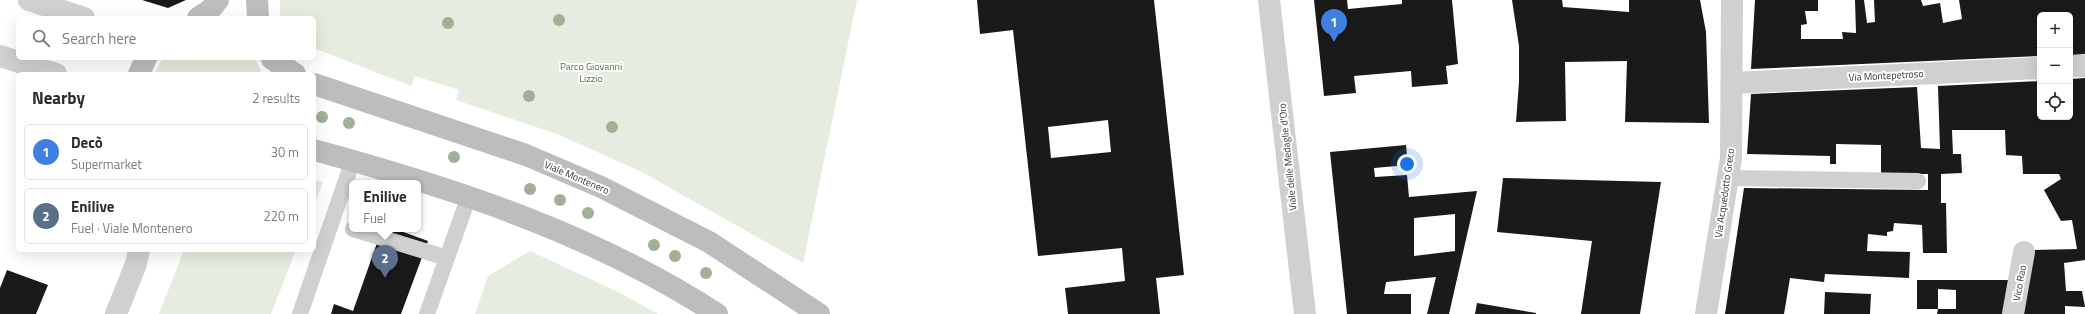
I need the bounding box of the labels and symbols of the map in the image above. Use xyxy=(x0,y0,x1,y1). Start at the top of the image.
pin: 1 xyxy=(1321,9,1347,42)
park label: Parco Giovanni Lizzio xyxy=(560,59,622,86)
street label: Via Montepetroso xyxy=(1848,66,1924,85)
street label: Viale delle Medaglie d'Oro xyxy=(1274,102,1301,211)
street label: Via Acquedotto Greco xyxy=(1711,147,1738,239)
your location xyxy=(1397,154,1417,174)
street label: Viale Montenero xyxy=(542,157,612,198)
pin: 2 xyxy=(372,245,398,278)
street label: Vico Rao xyxy=(2009,264,2030,302)

